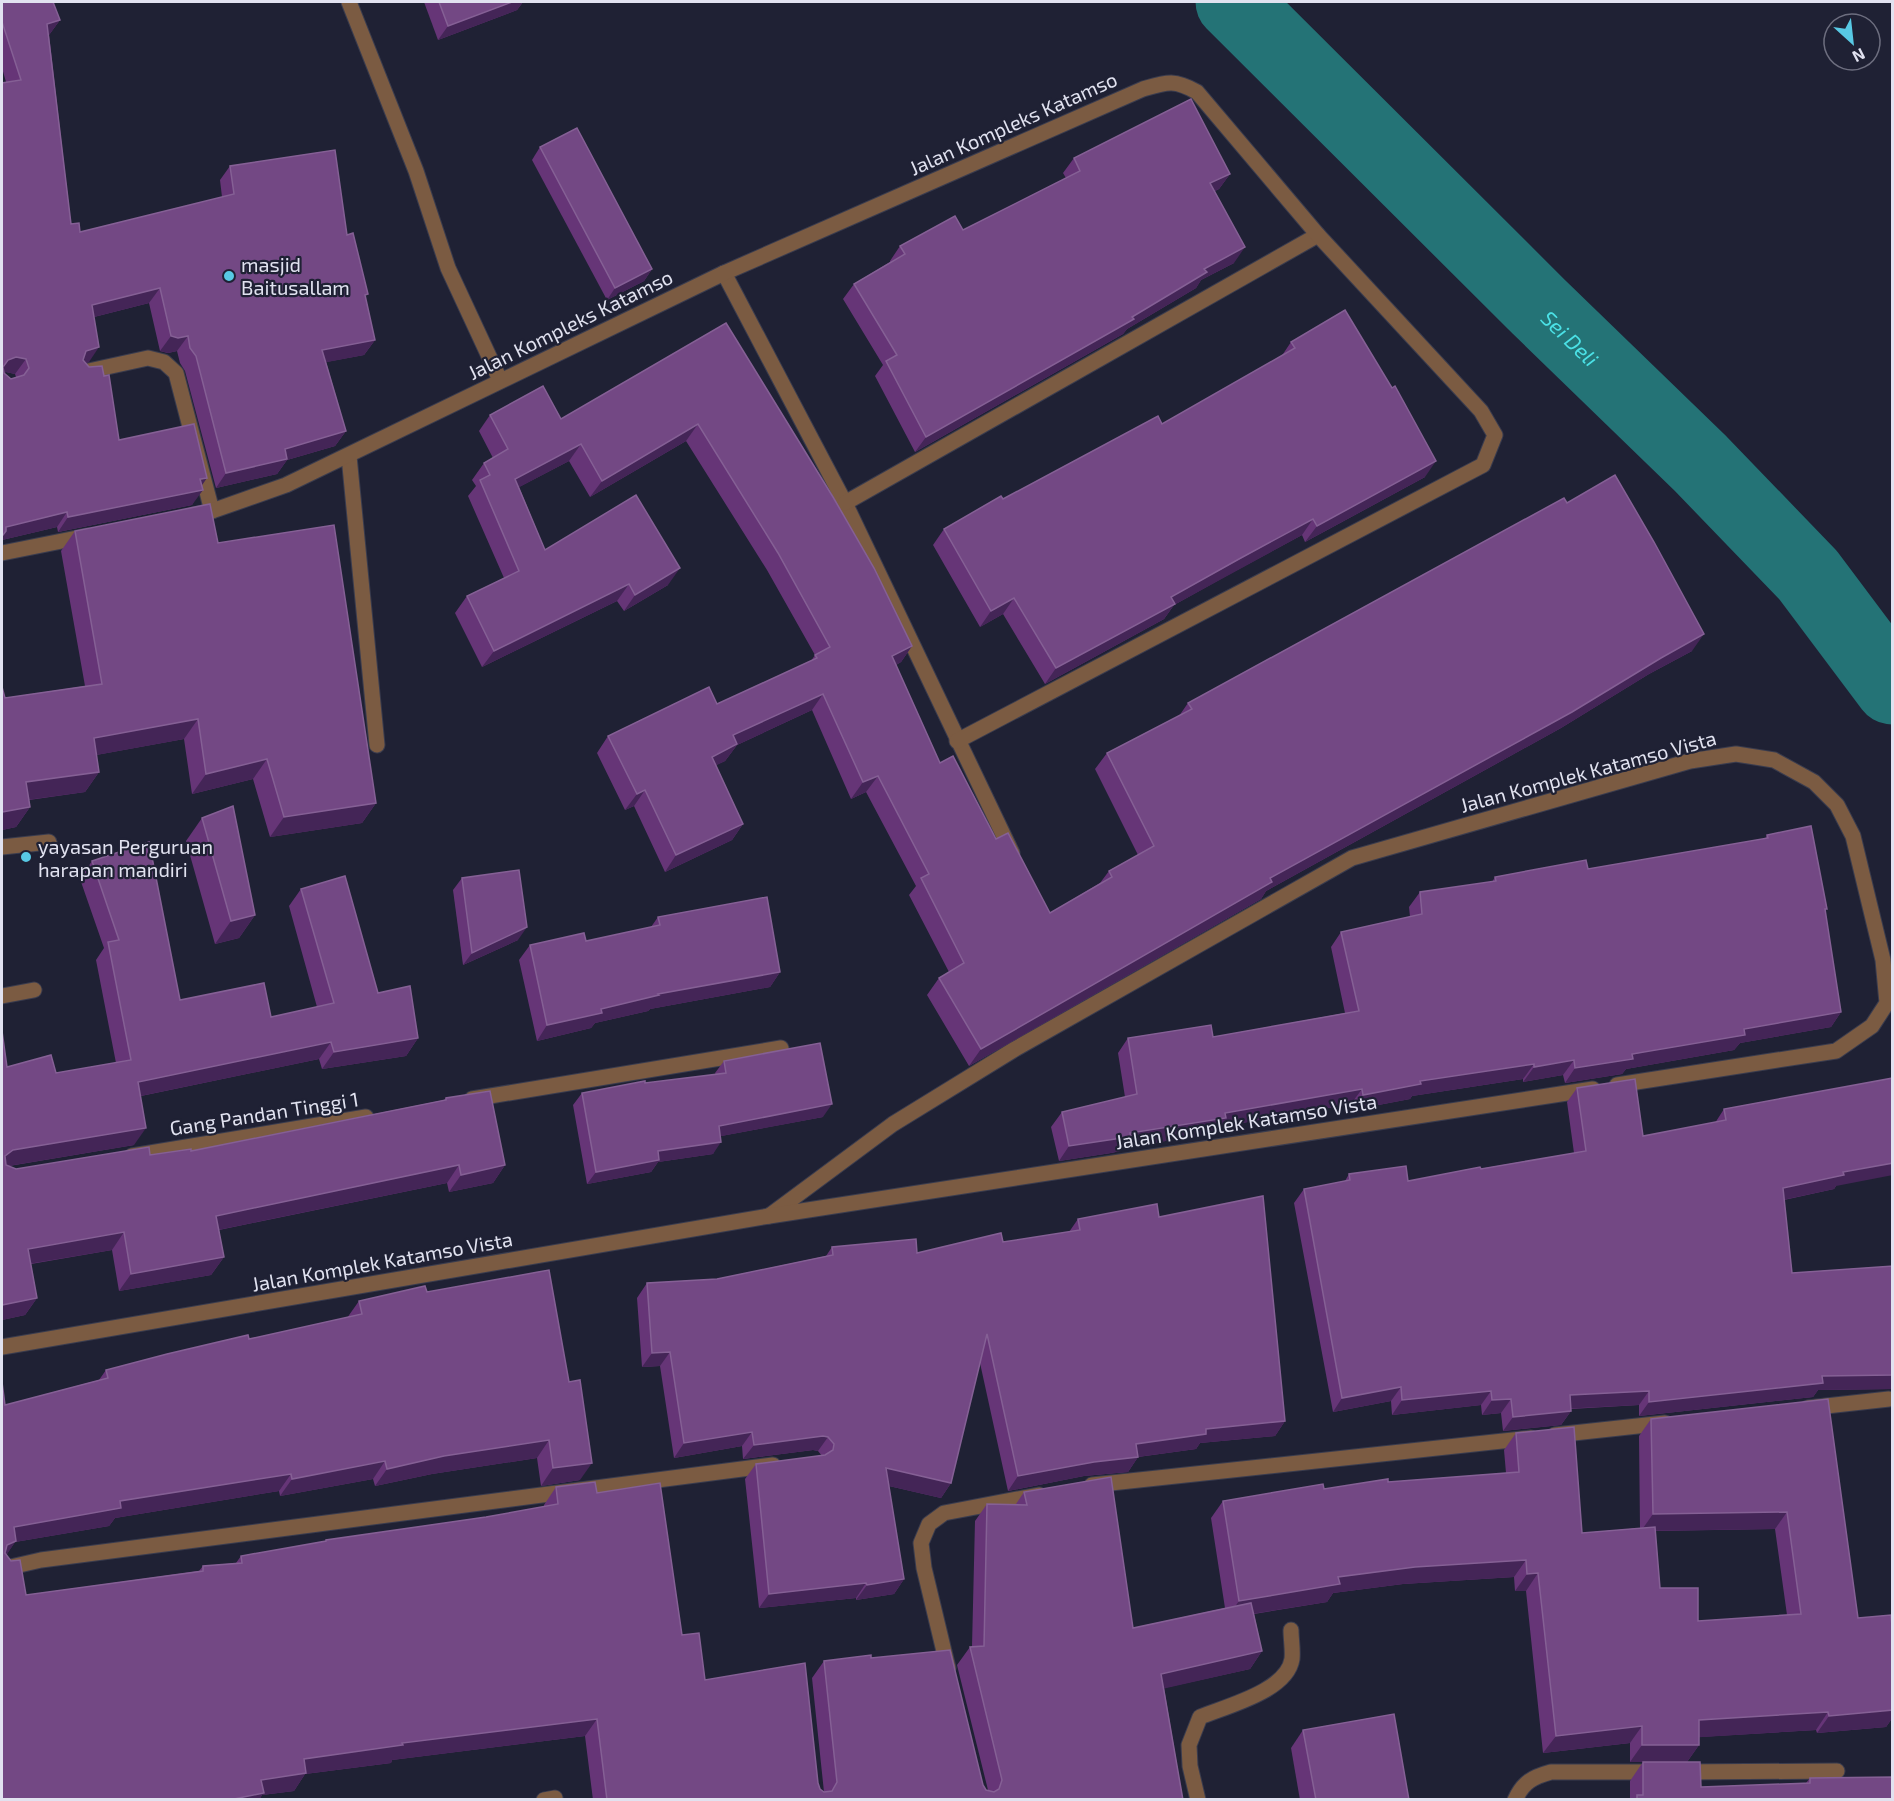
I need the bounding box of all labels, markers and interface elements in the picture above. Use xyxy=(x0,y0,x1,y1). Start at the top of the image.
north arrow xyxy=(1822,12,1882,72)
text: N xyxy=(1850,45,1869,67)
street label: Jalan Kompleks Katamso xyxy=(905,66,1121,180)
place label: masjid Baitusallam xyxy=(241,252,350,299)
street label: Jalan Kompleks Katamso xyxy=(464,264,676,384)
marker: masjid Baitusallam xyxy=(222,269,236,283)
water label: Sei Deli xyxy=(1537,304,1604,371)
street label: Jalan Komplek Katamso Vista xyxy=(1457,725,1719,817)
place label: yayasan Perguruan harapan mandiri xyxy=(38,834,213,881)
marker: yayasan Perguruan harapan mandiri xyxy=(19,850,33,864)
street label: Gang Pandan Tinggi 1 xyxy=(168,1086,360,1140)
street label: Jalan Komplek Katamso Vista xyxy=(1114,1088,1378,1154)
street label: Jalan Komplek Katamso Vista xyxy=(250,1226,514,1296)

